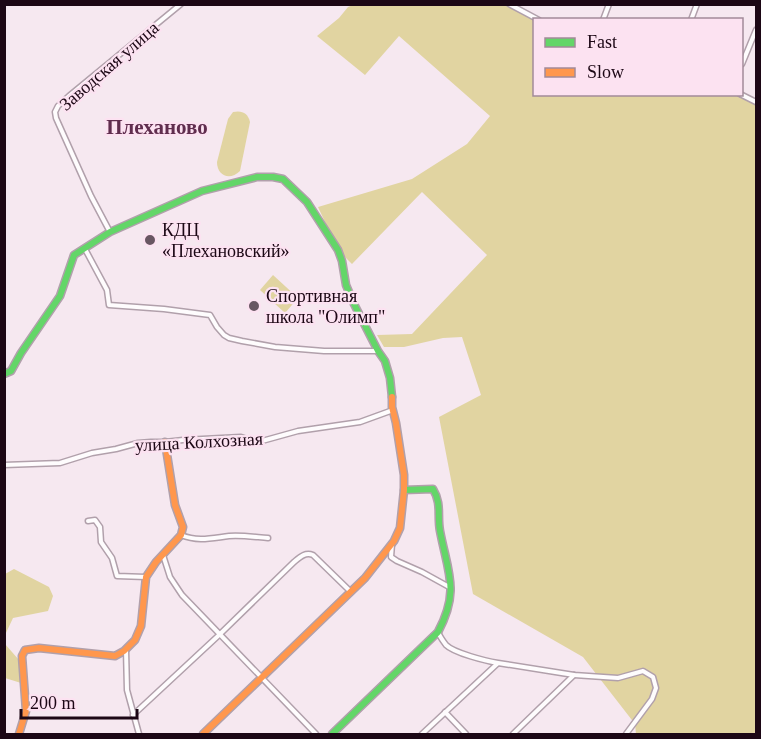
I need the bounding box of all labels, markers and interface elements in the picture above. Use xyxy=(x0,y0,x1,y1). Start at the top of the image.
street label: Заводская улица xyxy=(55,18,163,114)
legend xyxy=(533,18,743,96)
text: Fast xyxy=(587,32,617,52)
text: Slow xyxy=(587,62,624,82)
district label: Плеханово xyxy=(106,115,208,139)
place label: КДЦ «Плехановский» xyxy=(162,220,290,261)
marker: КДЦ «Плехановский» xyxy=(143,233,157,247)
place label: Спортивная школа "Олимп" xyxy=(266,286,385,327)
marker: Спортивная школа "Олимп" xyxy=(247,299,261,313)
street label: улица Колхозная xyxy=(134,429,264,455)
scale bar xyxy=(21,682,136,720)
text: 200 m xyxy=(30,693,76,713)

